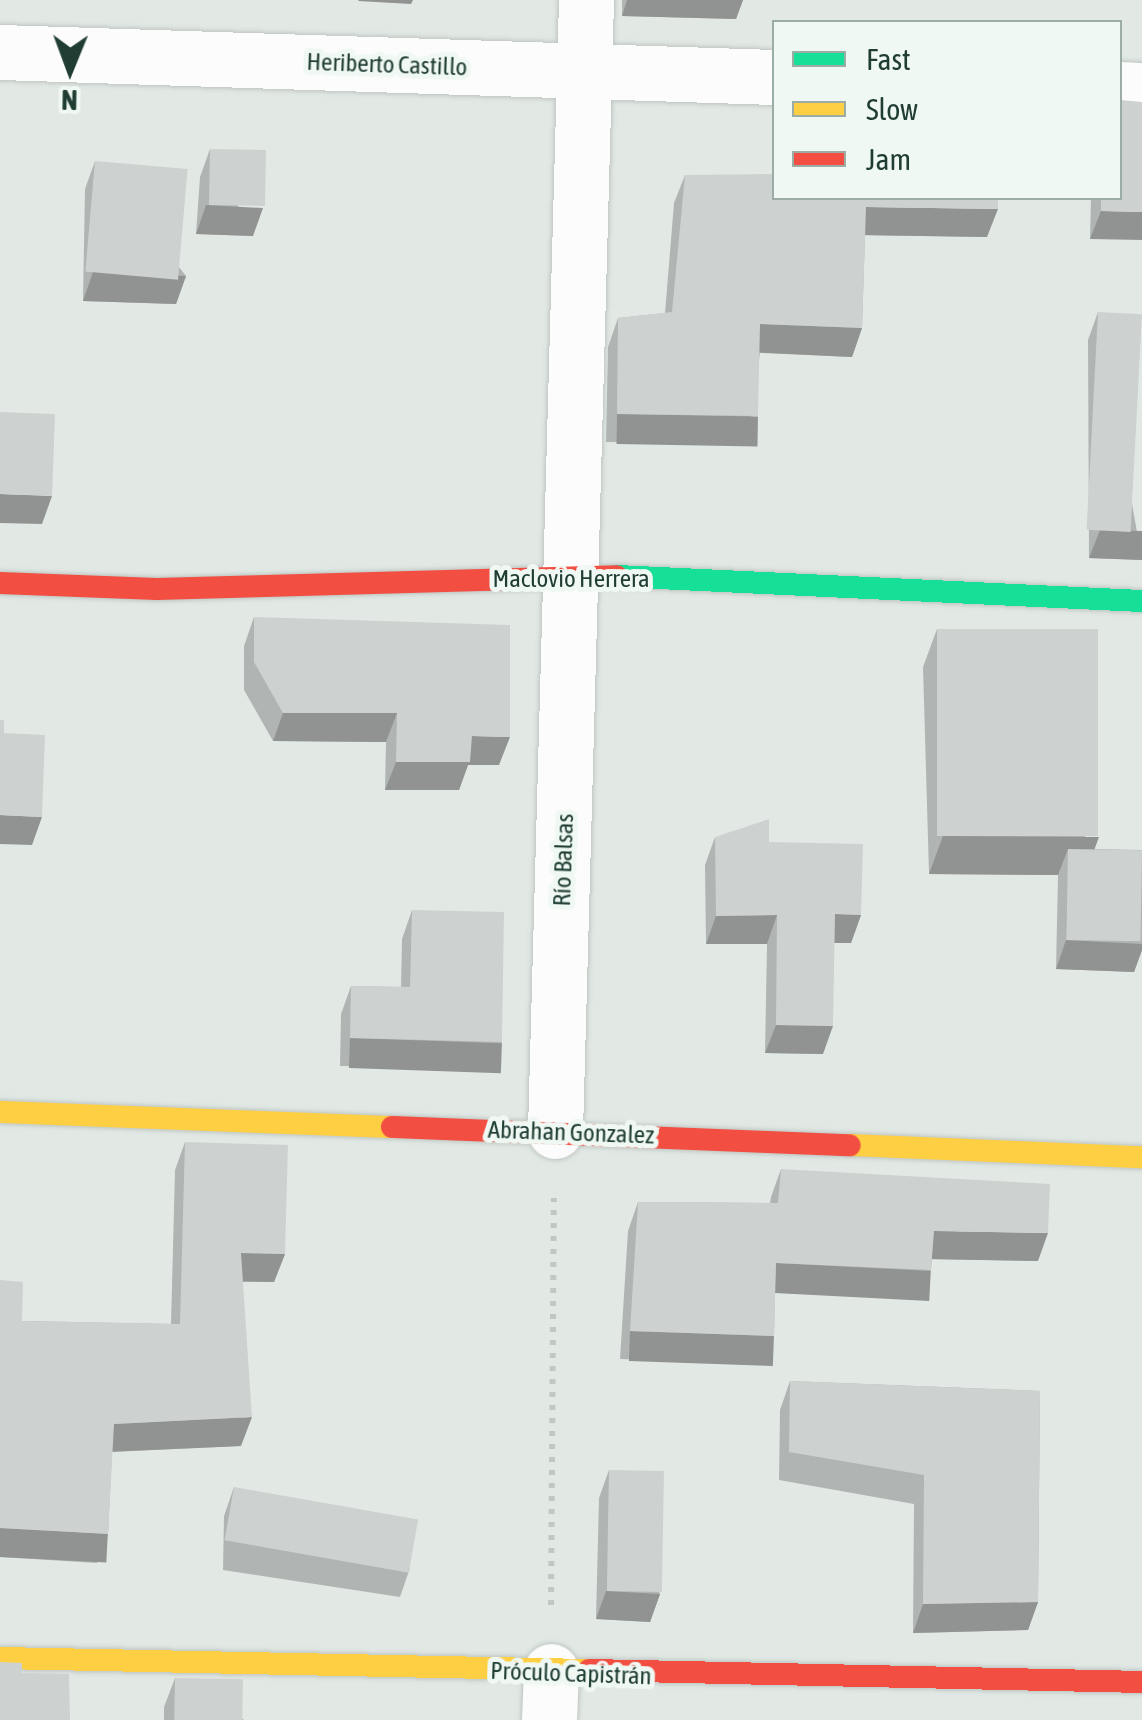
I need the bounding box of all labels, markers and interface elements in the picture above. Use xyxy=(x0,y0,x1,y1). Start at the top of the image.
north arrow xyxy=(20,20,120,120)
legend xyxy=(772,20,1122,200)
text: Fast xyxy=(866,42,911,76)
street label: Heriberto Castillo xyxy=(306,46,468,82)
text: N xyxy=(61,84,78,116)
text: Slow xyxy=(866,92,918,126)
text: Jam xyxy=(866,142,911,176)
street label: Maclovio Herrera xyxy=(492,563,650,593)
street label: Río Balsas xyxy=(546,813,580,907)
street label: Abrahan Gonzalez xyxy=(487,1114,655,1150)
street label: Próculo Capistrán xyxy=(490,1655,652,1691)

